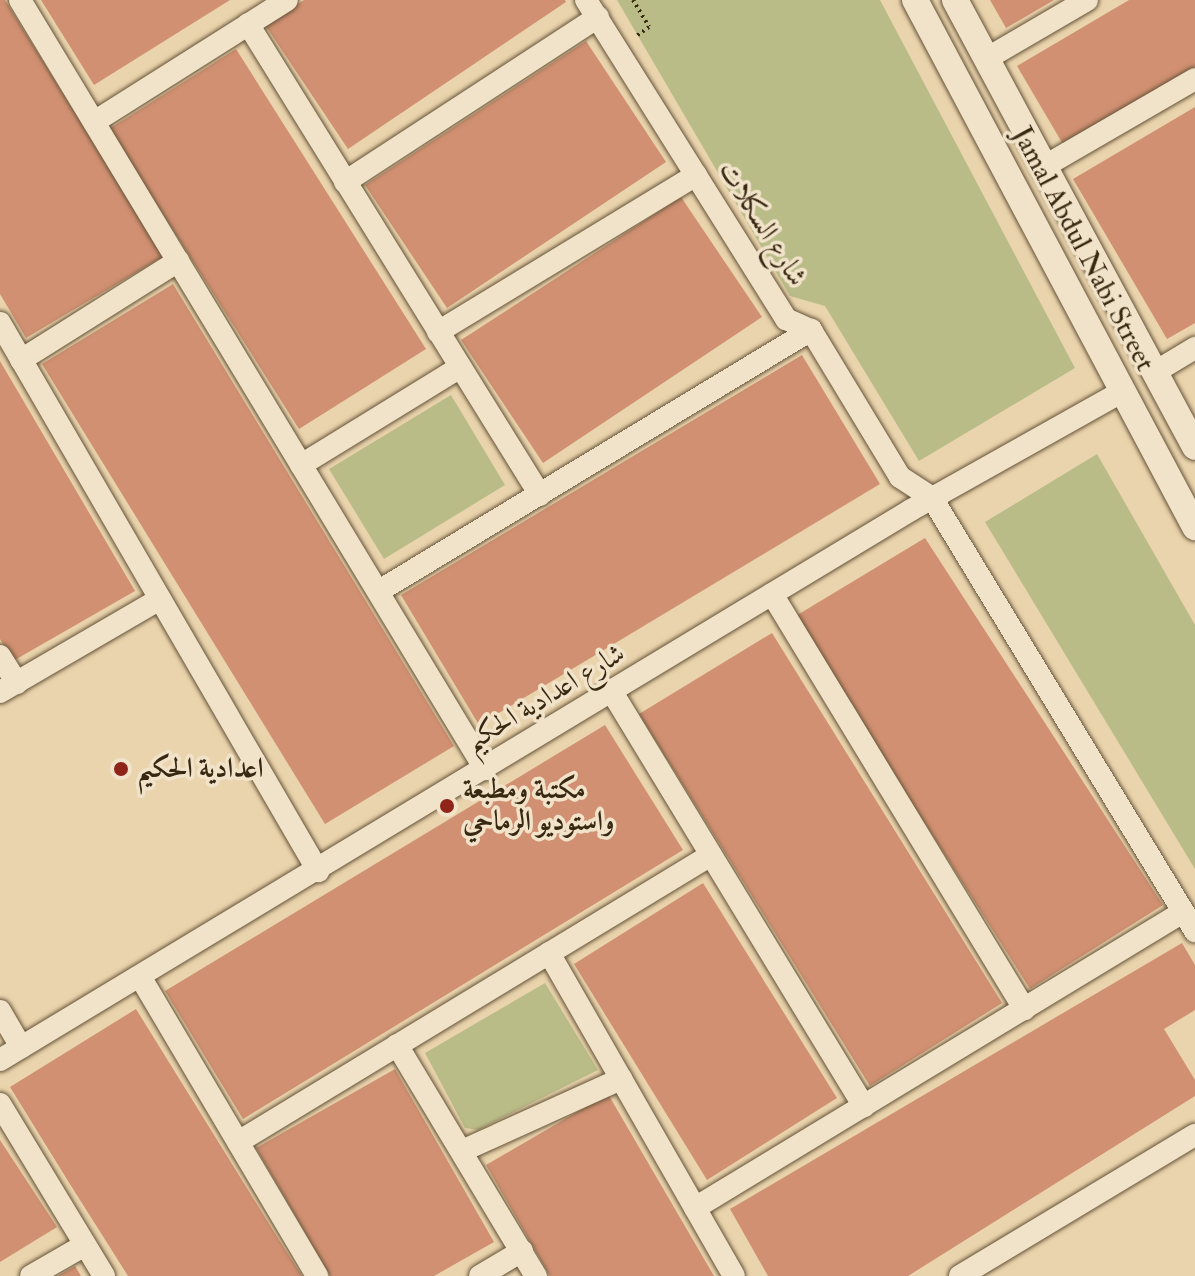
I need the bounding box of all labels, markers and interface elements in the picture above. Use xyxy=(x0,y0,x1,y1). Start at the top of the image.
street label: Jamal Abdul Nabi Street xyxy=(1004,121,1162,377)
street label: شارع السكلات xyxy=(710,155,814,293)
street label: شارع اعدادية الحكيم xyxy=(459,637,631,759)
place label: اعدادية الحكيم xyxy=(137,752,264,786)
marker: اعدادية الحكيم xyxy=(112,760,130,778)
place label: مكتبة ومطبعة واستوديو الرماحي xyxy=(463,773,614,839)
marker: مكتبة ومطبعة واستوديو الرماحي xyxy=(438,797,456,815)

